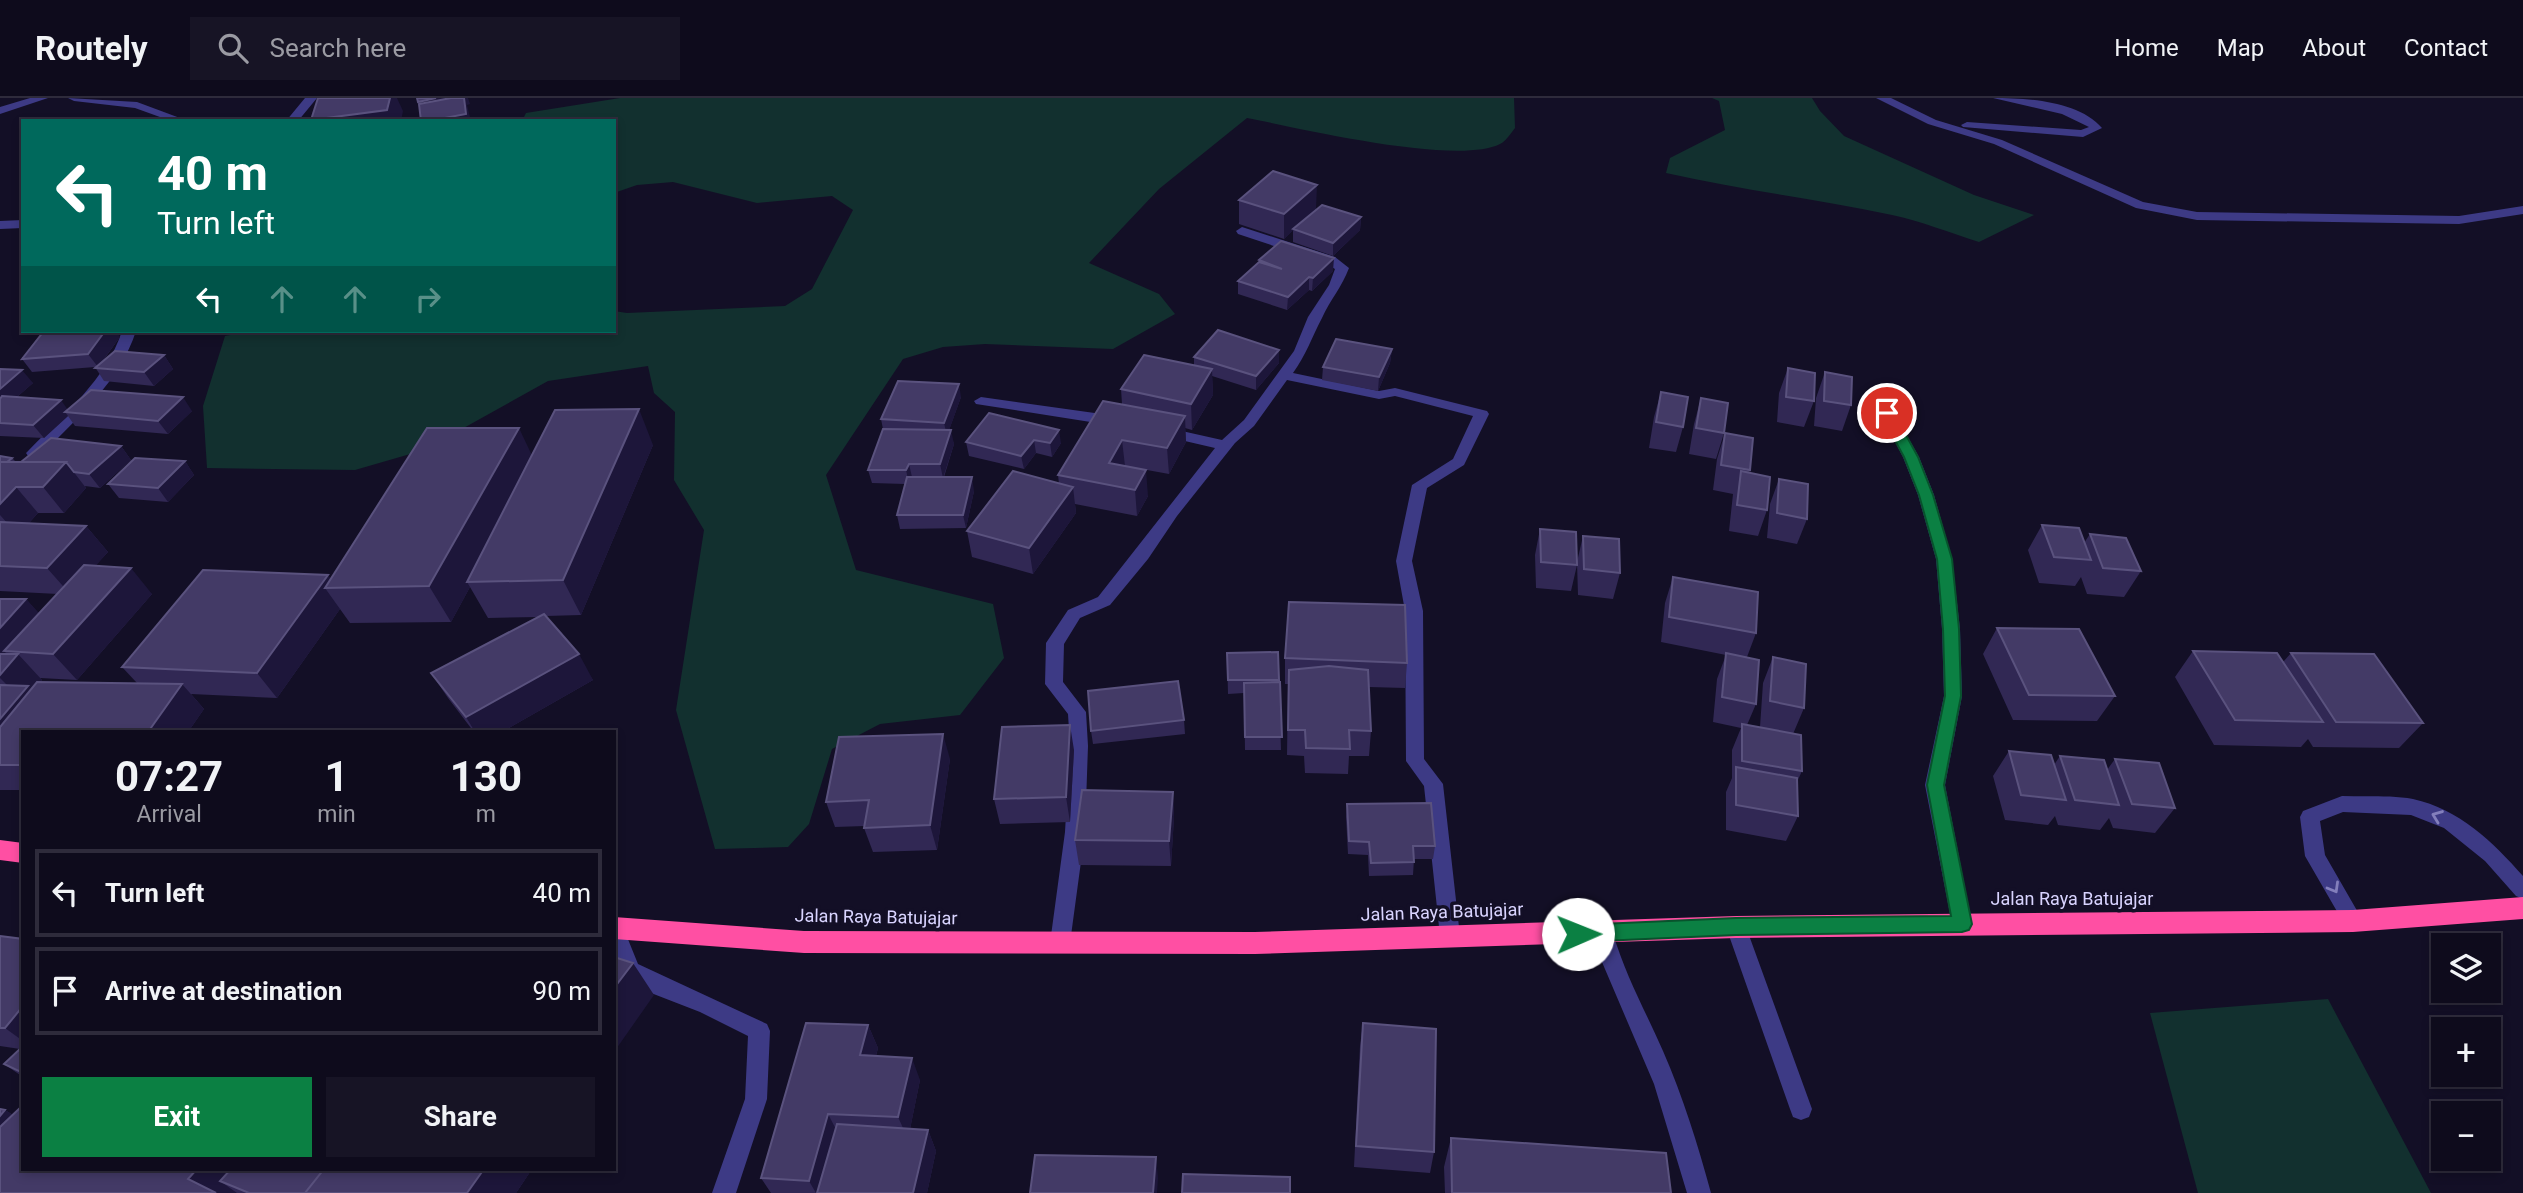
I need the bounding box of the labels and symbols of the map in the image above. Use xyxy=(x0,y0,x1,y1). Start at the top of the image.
pin xyxy=(1857,383,1917,443)
one-way arrow xyxy=(2431,811,2443,825)
one-way arrow xyxy=(2326,881,2339,894)
street label: Jalan Raya Batujajar xyxy=(1991,888,2153,909)
position arrow xyxy=(1541,897,1615,971)
street label: Jalan Raya Batujajar xyxy=(1360,898,1524,925)
street label: Jalan Raya Batujajar xyxy=(794,905,958,928)

